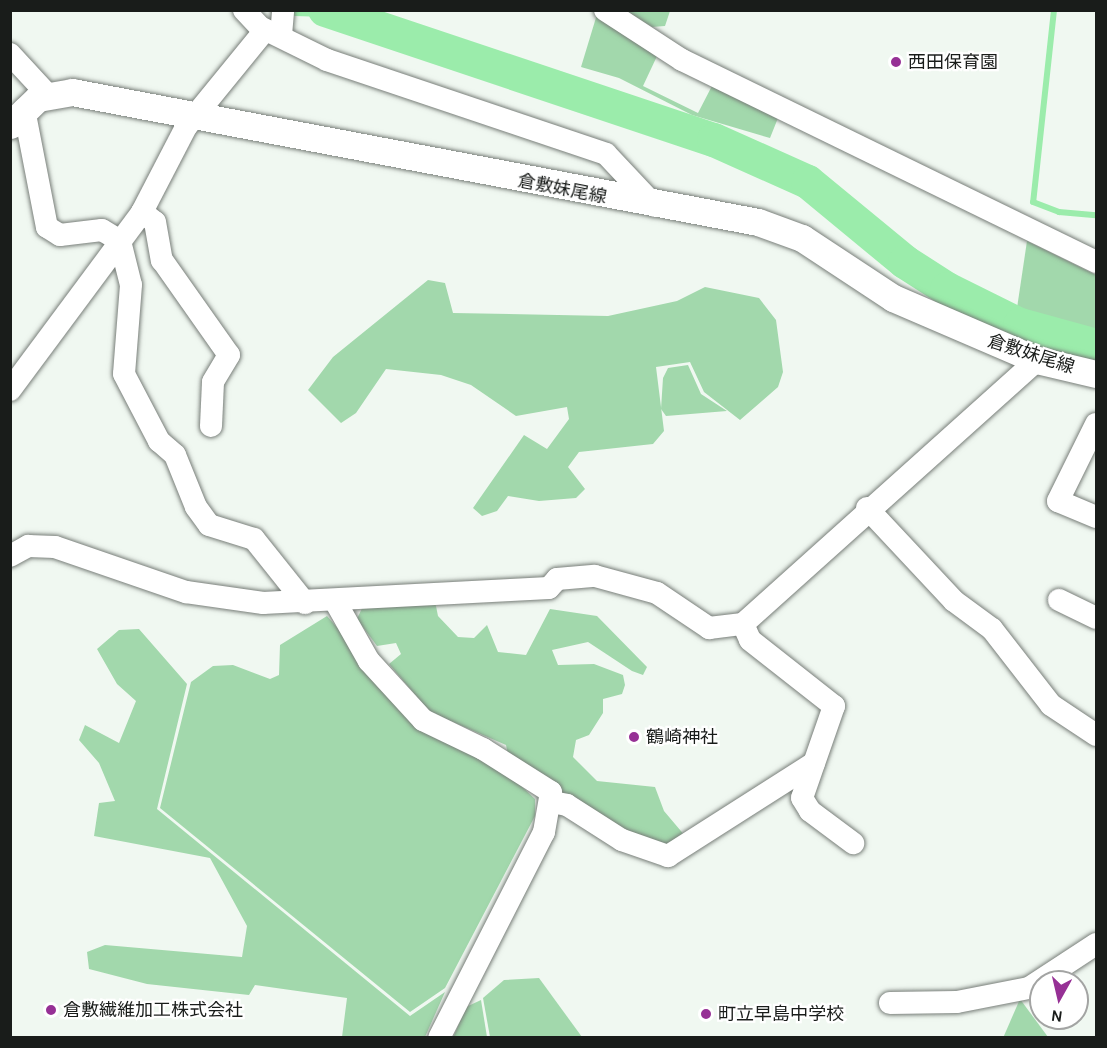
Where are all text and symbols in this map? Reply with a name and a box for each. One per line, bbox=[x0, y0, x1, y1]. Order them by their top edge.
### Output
place label: 西田保育園 bbox=[908, 51, 998, 73]
marker: 西田保育園 bbox=[889, 55, 903, 69]
street label: 倉敷妹尾線 bbox=[516, 170, 608, 208]
street label: 倉敷妹尾線 bbox=[985, 330, 1077, 378]
place label: 鶴崎神社 bbox=[646, 726, 718, 748]
marker: 鶴崎神社 bbox=[627, 730, 641, 744]
north arrow bbox=[1029, 970, 1089, 1030]
place label: 倉敷繊維加工株式会社 bbox=[63, 999, 243, 1021]
marker: 倉敷繊維加工株式会社 bbox=[44, 1003, 58, 1017]
place label: 町立早島中学校 bbox=[718, 1003, 844, 1025]
text: N bbox=[1050, 1006, 1064, 1027]
marker: 町立早島中学校 bbox=[699, 1007, 713, 1021]

